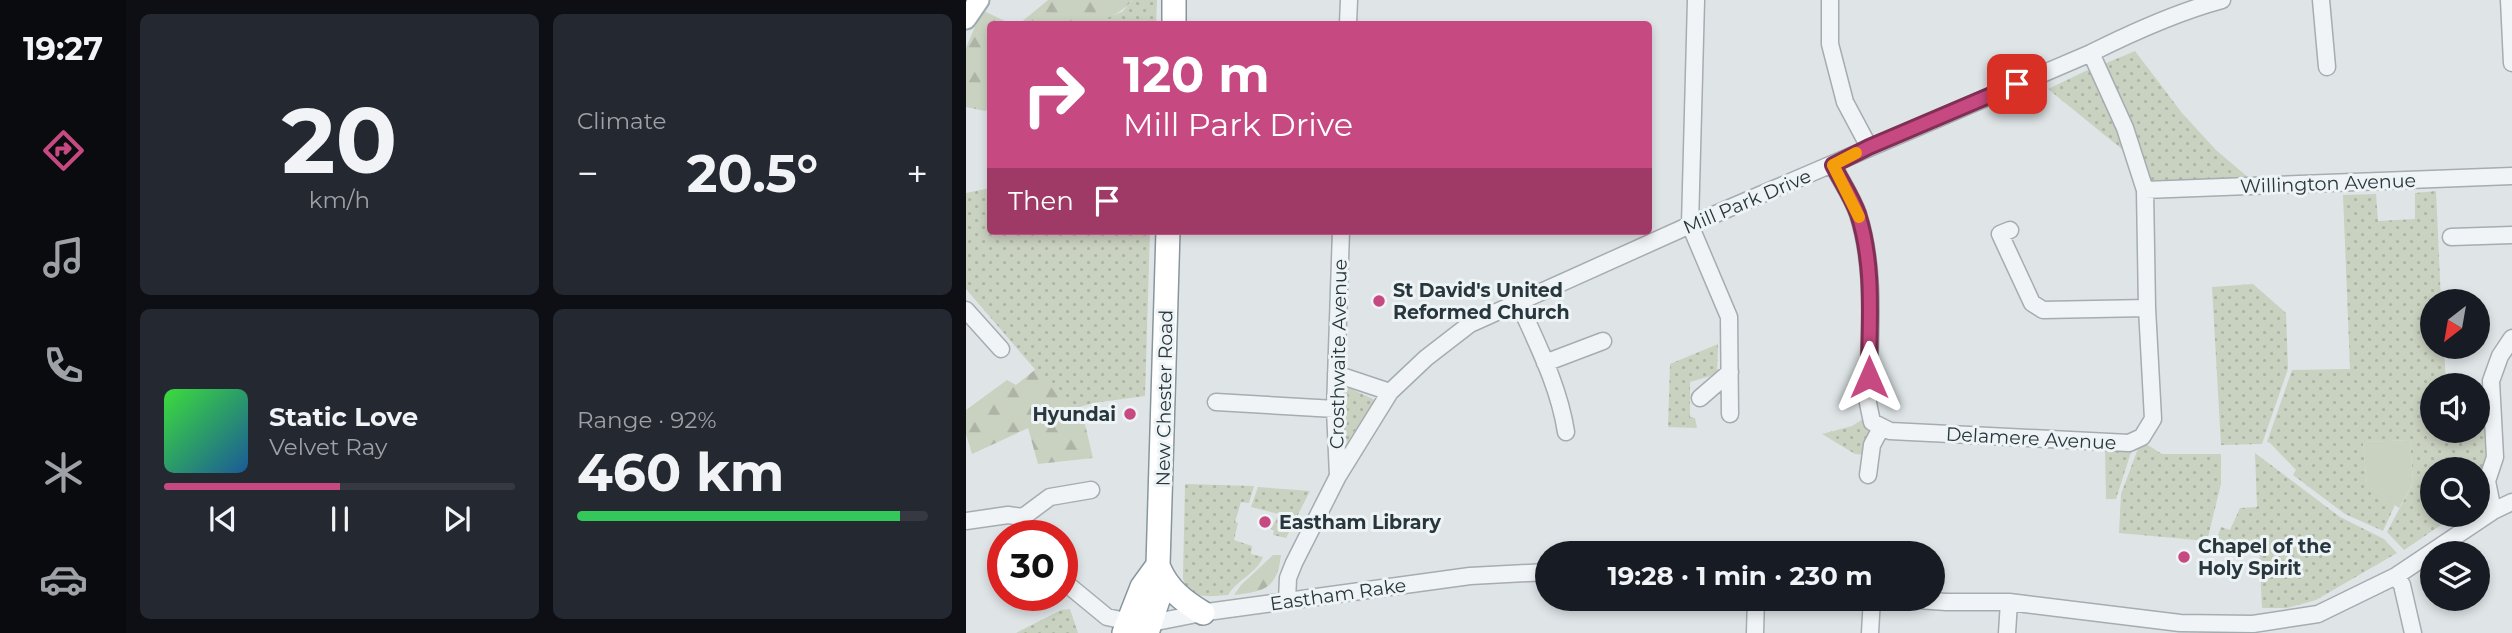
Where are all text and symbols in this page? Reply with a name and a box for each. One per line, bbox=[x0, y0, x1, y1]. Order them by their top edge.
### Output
text: 19:27 bbox=[23, 29, 103, 68]
text: 120 m bbox=[1123, 45, 1270, 104]
icon: right bbox=[1008, 49, 1099, 140]
pin bbox=[1987, 54, 2047, 114]
icon: arrive bbox=[1998, 65, 2036, 103]
text: 20 bbox=[282, 85, 397, 196]
text: Mill Park Drive bbox=[1123, 105, 1353, 144]
text: Climate bbox=[577, 107, 666, 135]
icon: directions bbox=[39, 126, 88, 175]
text: 20.5° bbox=[687, 142, 818, 205]
text: − bbox=[577, 150, 599, 197]
text: + bbox=[906, 150, 928, 197]
street label: Mill Park Drive bbox=[1680, 164, 1815, 239]
street label: Willington Avenue bbox=[2240, 169, 2416, 198]
icon: arrive bbox=[1088, 182, 1126, 220]
text: Then bbox=[1008, 185, 1074, 217]
text: km/h bbox=[309, 186, 370, 214]
icon: music bbox=[39, 233, 88, 282]
street label: Crosthwaite Avenue bbox=[1325, 259, 1352, 449]
place label: St David's United Reformed Church bbox=[1393, 279, 1570, 324]
north arrow bbox=[2420, 289, 2490, 359]
map controls bbox=[2420, 289, 2490, 611]
marker: St David's United Reformed Church bbox=[1371, 293, 1387, 309]
street label: New Chester Road bbox=[1151, 310, 1178, 486]
position arrow bbox=[1832, 340, 1906, 414]
icon: phone bbox=[39, 341, 88, 390]
button: sound bbox=[2420, 373, 2490, 443]
text: Static Love bbox=[269, 401, 418, 433]
place label: Hyundai bbox=[1032, 403, 1116, 426]
text: Range · 92% bbox=[577, 406, 717, 434]
marker: Hyundai bbox=[1122, 406, 1138, 422]
street label: Delamere Avenue bbox=[1945, 423, 2117, 454]
text: Velvet Ray bbox=[269, 433, 387, 461]
text: 460 km bbox=[577, 441, 784, 504]
icon: climate bbox=[39, 448, 88, 497]
button: search bbox=[2420, 457, 2490, 527]
icon: previous bbox=[204, 500, 242, 538]
icon: pause bbox=[321, 500, 359, 538]
icon: next bbox=[438, 500, 476, 538]
place label: Eastham Library bbox=[1279, 511, 1442, 534]
marker: Eastham Library bbox=[1257, 514, 1273, 530]
speed limit sign: 30 bbox=[987, 520, 1078, 611]
place label: Chapel of the Holy Spirit bbox=[2198, 535, 2331, 580]
button: layers bbox=[2420, 541, 2490, 611]
marker: Chapel of the Holy Spirit bbox=[2176, 549, 2192, 565]
icon: car bbox=[39, 555, 88, 604]
text: 19:28 · 1 min · 230 m bbox=[1608, 560, 1872, 592]
street label: Eastham Rake bbox=[1269, 574, 1408, 615]

